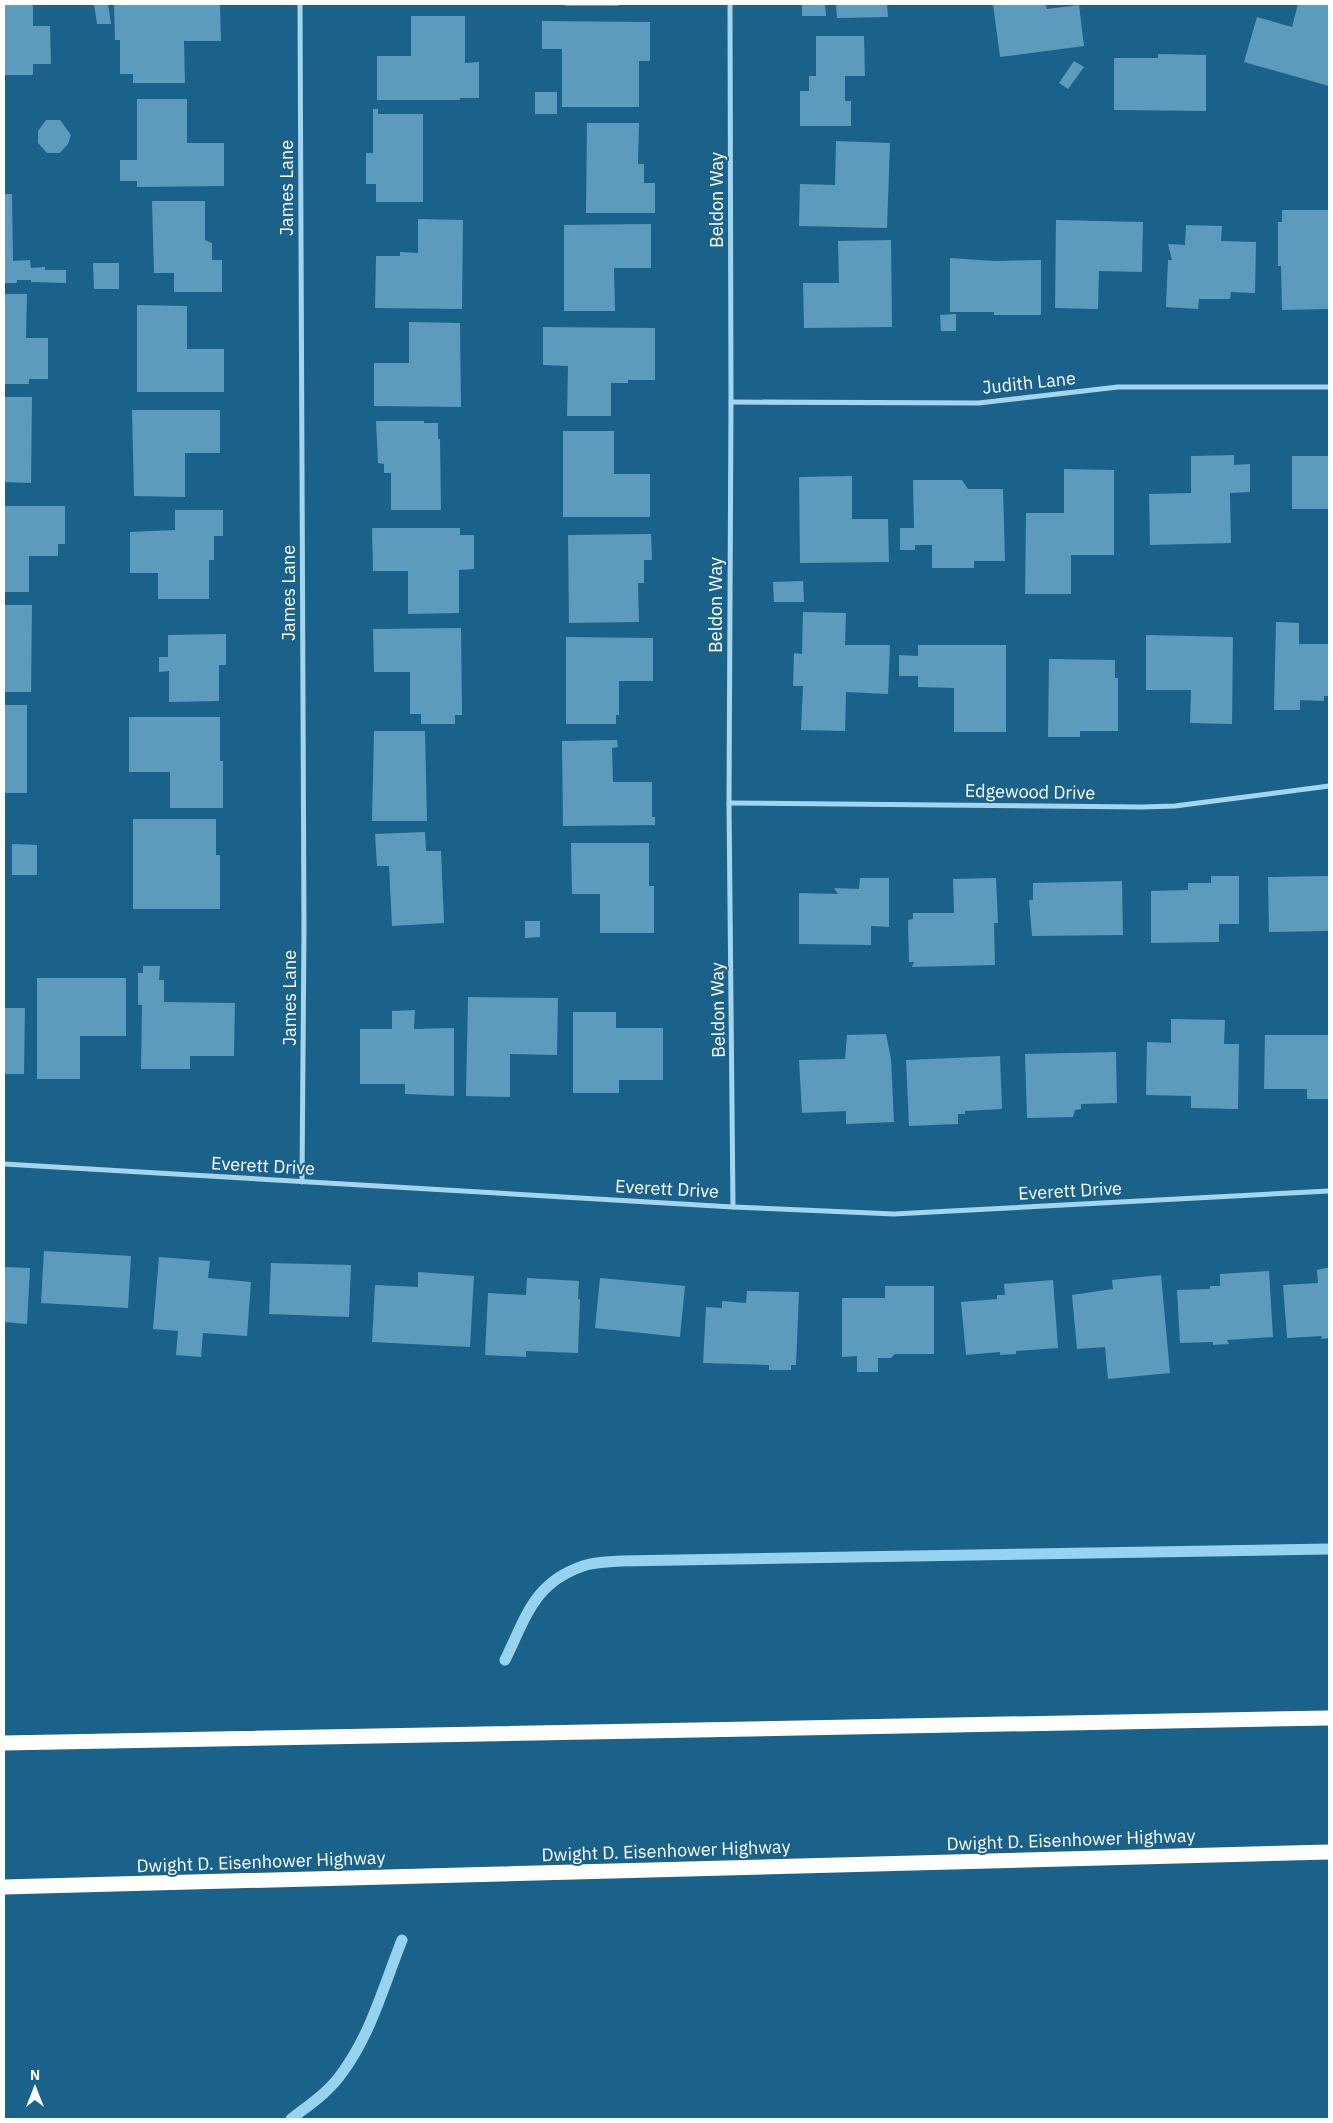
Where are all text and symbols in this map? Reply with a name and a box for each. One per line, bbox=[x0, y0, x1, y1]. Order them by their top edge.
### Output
street label: James Lane bbox=[275, 140, 298, 236]
street label: Beldon Way bbox=[705, 152, 728, 248]
street label: Judith Lane bbox=[981, 366, 1077, 399]
street label: James Lane bbox=[277, 545, 300, 641]
street label: Beldon Way bbox=[704, 557, 727, 653]
street label: Edgewood Drive bbox=[965, 779, 1095, 804]
street label: James Lane bbox=[278, 950, 301, 1046]
street label: Beldon Way bbox=[705, 962, 730, 1058]
street label: Everett Drive bbox=[210, 1151, 316, 1180]
street label: Everett Drive bbox=[614, 1174, 720, 1203]
street label: Everett Drive bbox=[1017, 1176, 1123, 1205]
street label: Dwight D. Eisenhower Highway bbox=[946, 1824, 1196, 1855]
street label: Dwight D. Eisenhower Highway bbox=[541, 1835, 791, 1866]
street label: Dwight D. Eisenhower Highway bbox=[136, 1846, 386, 1877]
north arrow bbox=[10, 2063, 60, 2113]
text: N bbox=[30, 2066, 40, 2084]

